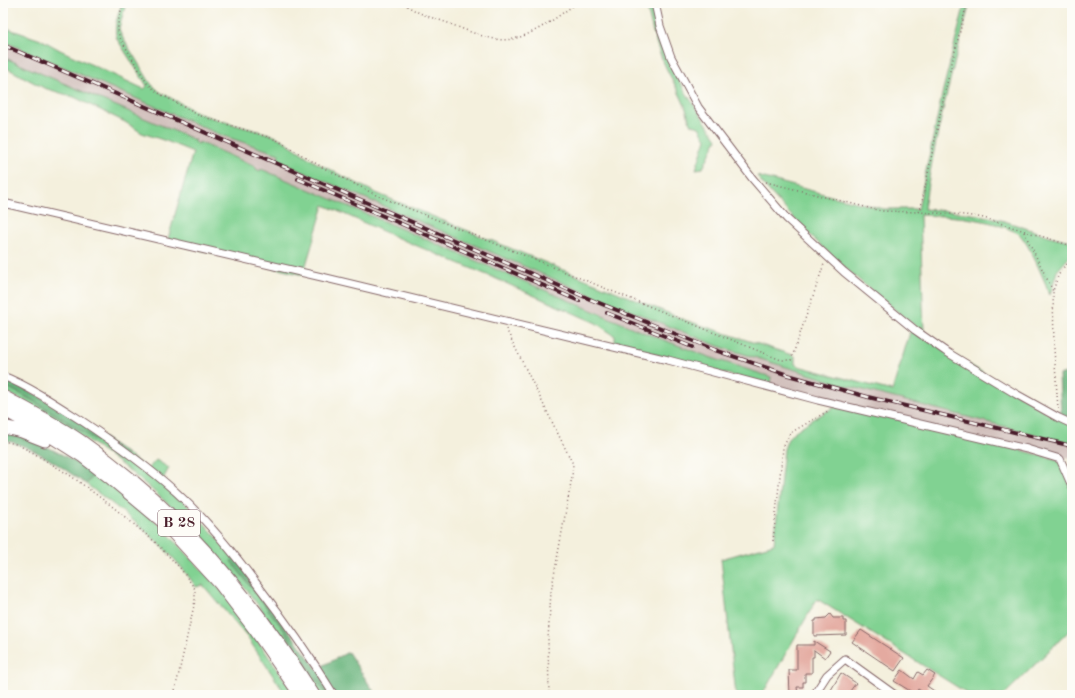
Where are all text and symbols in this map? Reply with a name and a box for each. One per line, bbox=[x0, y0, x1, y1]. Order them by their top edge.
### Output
road number: B 28 bbox=[158, 510, 200, 536]

